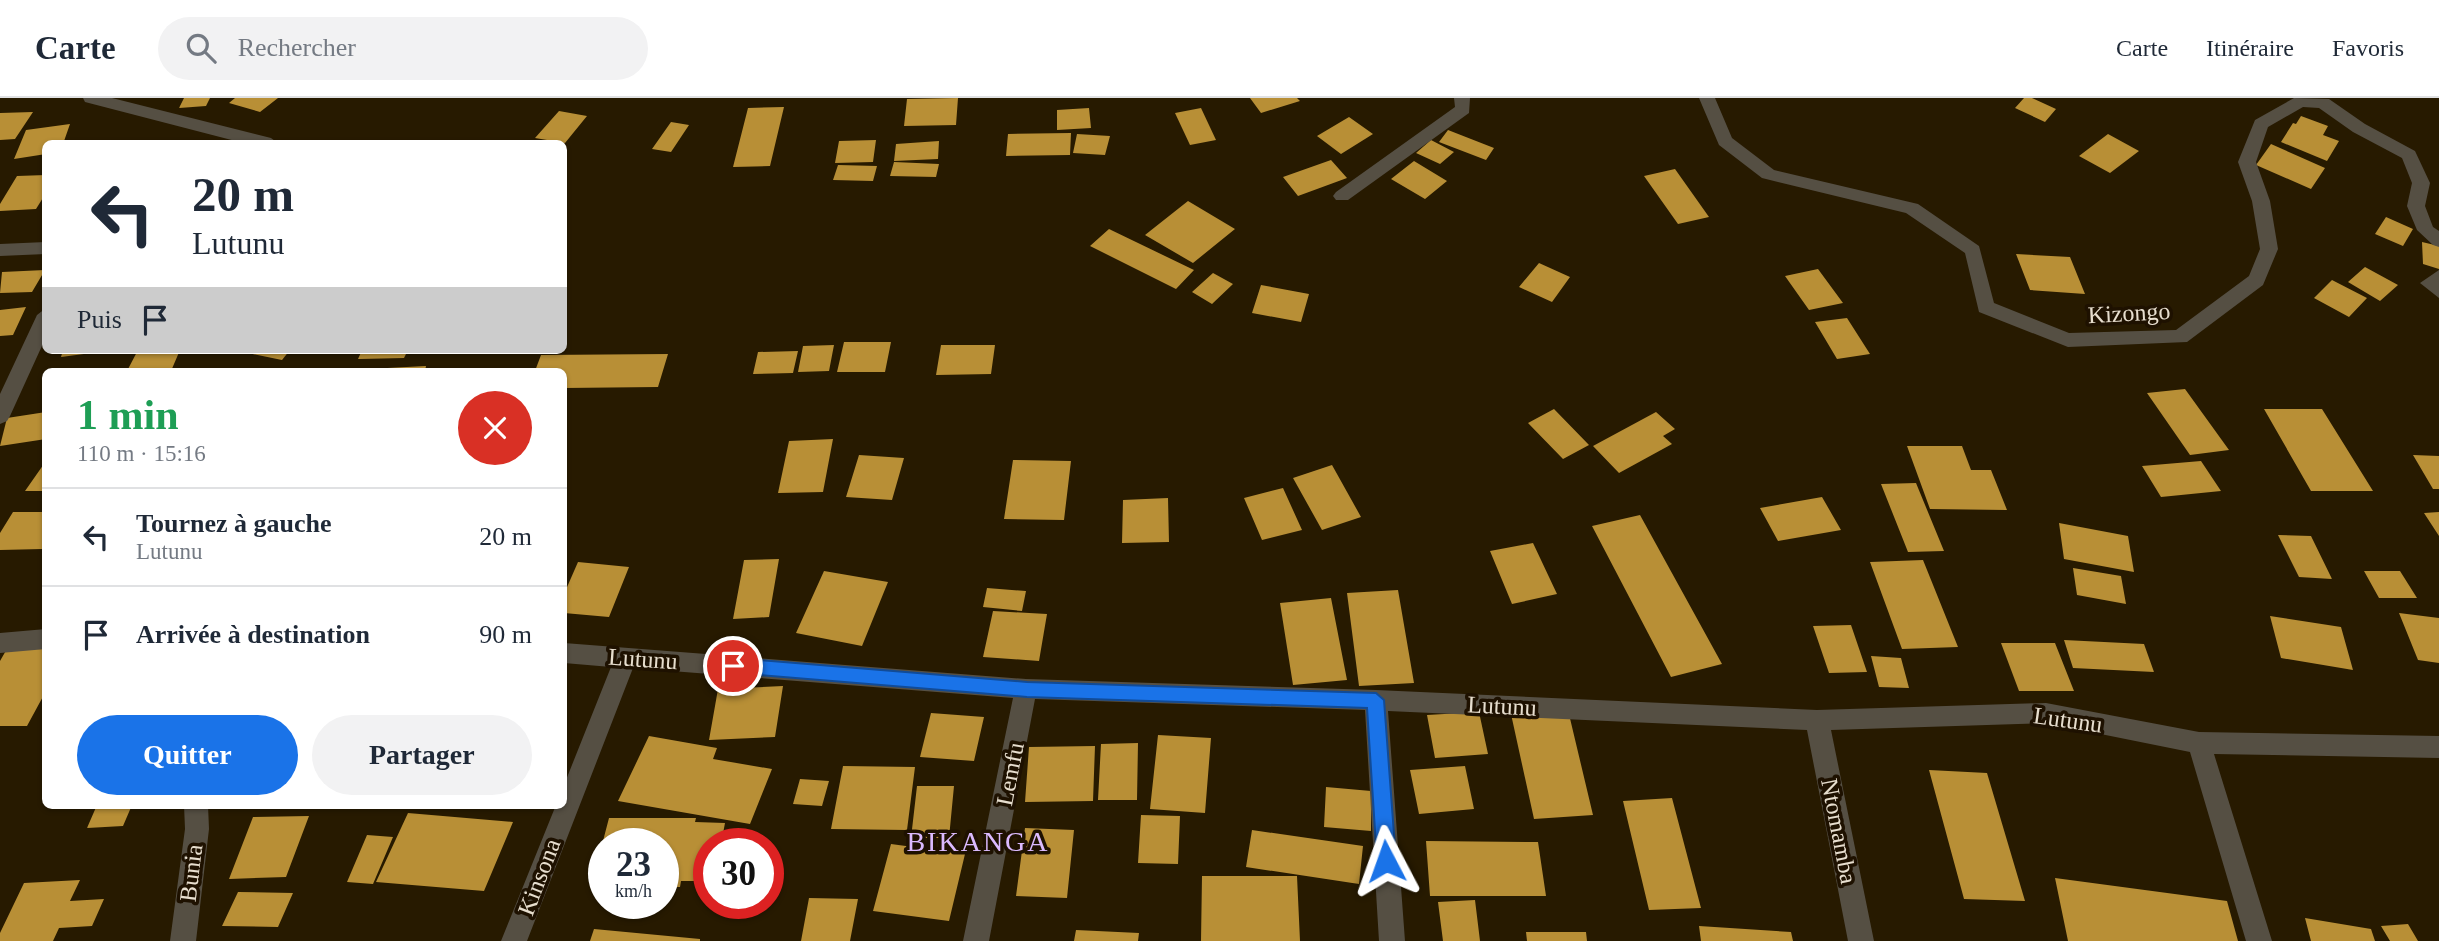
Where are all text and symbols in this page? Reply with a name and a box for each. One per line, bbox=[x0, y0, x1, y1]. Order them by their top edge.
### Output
search box bbox=[158, 17, 648, 80]
icon: search bbox=[182, 29, 220, 67]
text: Carte bbox=[35, 30, 116, 66]
text: Rechercher bbox=[238, 33, 356, 62]
text: Carte bbox=[2116, 35, 2168, 61]
text: Itinéraire bbox=[2206, 35, 2294, 61]
text: Favoris bbox=[2332, 35, 2404, 61]
text: 20 m bbox=[192, 167, 294, 222]
icon: left bbox=[77, 168, 168, 259]
text: Lutunu bbox=[192, 225, 284, 261]
street label: Kizongo bbox=[2087, 298, 2171, 328]
icon: arrive bbox=[136, 301, 174, 339]
text: Puis bbox=[77, 305, 122, 334]
button: close bbox=[458, 391, 532, 465]
text: 1 min bbox=[77, 392, 179, 438]
text: 110 m · 15:16 bbox=[77, 441, 206, 466]
text: Tournez à gauche bbox=[136, 509, 332, 538]
icon: left bbox=[77, 518, 115, 556]
text: 20 m bbox=[479, 522, 532, 551]
text: Lutunu bbox=[136, 539, 202, 564]
icon: arrive bbox=[77, 616, 115, 654]
text: Arrivée à destination bbox=[136, 620, 370, 649]
text: 90 m bbox=[479, 620, 532, 649]
pin bbox=[703, 636, 763, 696]
street label: Lutunu bbox=[608, 644, 678, 674]
icon: arrive bbox=[714, 647, 752, 685]
street label: Lutunu bbox=[1467, 691, 1537, 721]
street label: Lutunu bbox=[2032, 702, 2104, 738]
button: Quitter bbox=[77, 715, 298, 795]
button: Partager bbox=[312, 715, 532, 795]
street label: Lemfu bbox=[991, 740, 1029, 808]
street label: Ntomamba bbox=[1816, 776, 1862, 886]
position arrow bbox=[1349, 824, 1423, 898]
district label: BIKANGA bbox=[906, 826, 1050, 857]
speed limit sign: 30 bbox=[693, 828, 784, 919]
street label: Kinsona bbox=[513, 835, 566, 919]
street label: Bunia bbox=[175, 843, 207, 903]
text: 23 bbox=[616, 845, 651, 884]
text: km/h bbox=[615, 881, 652, 901]

